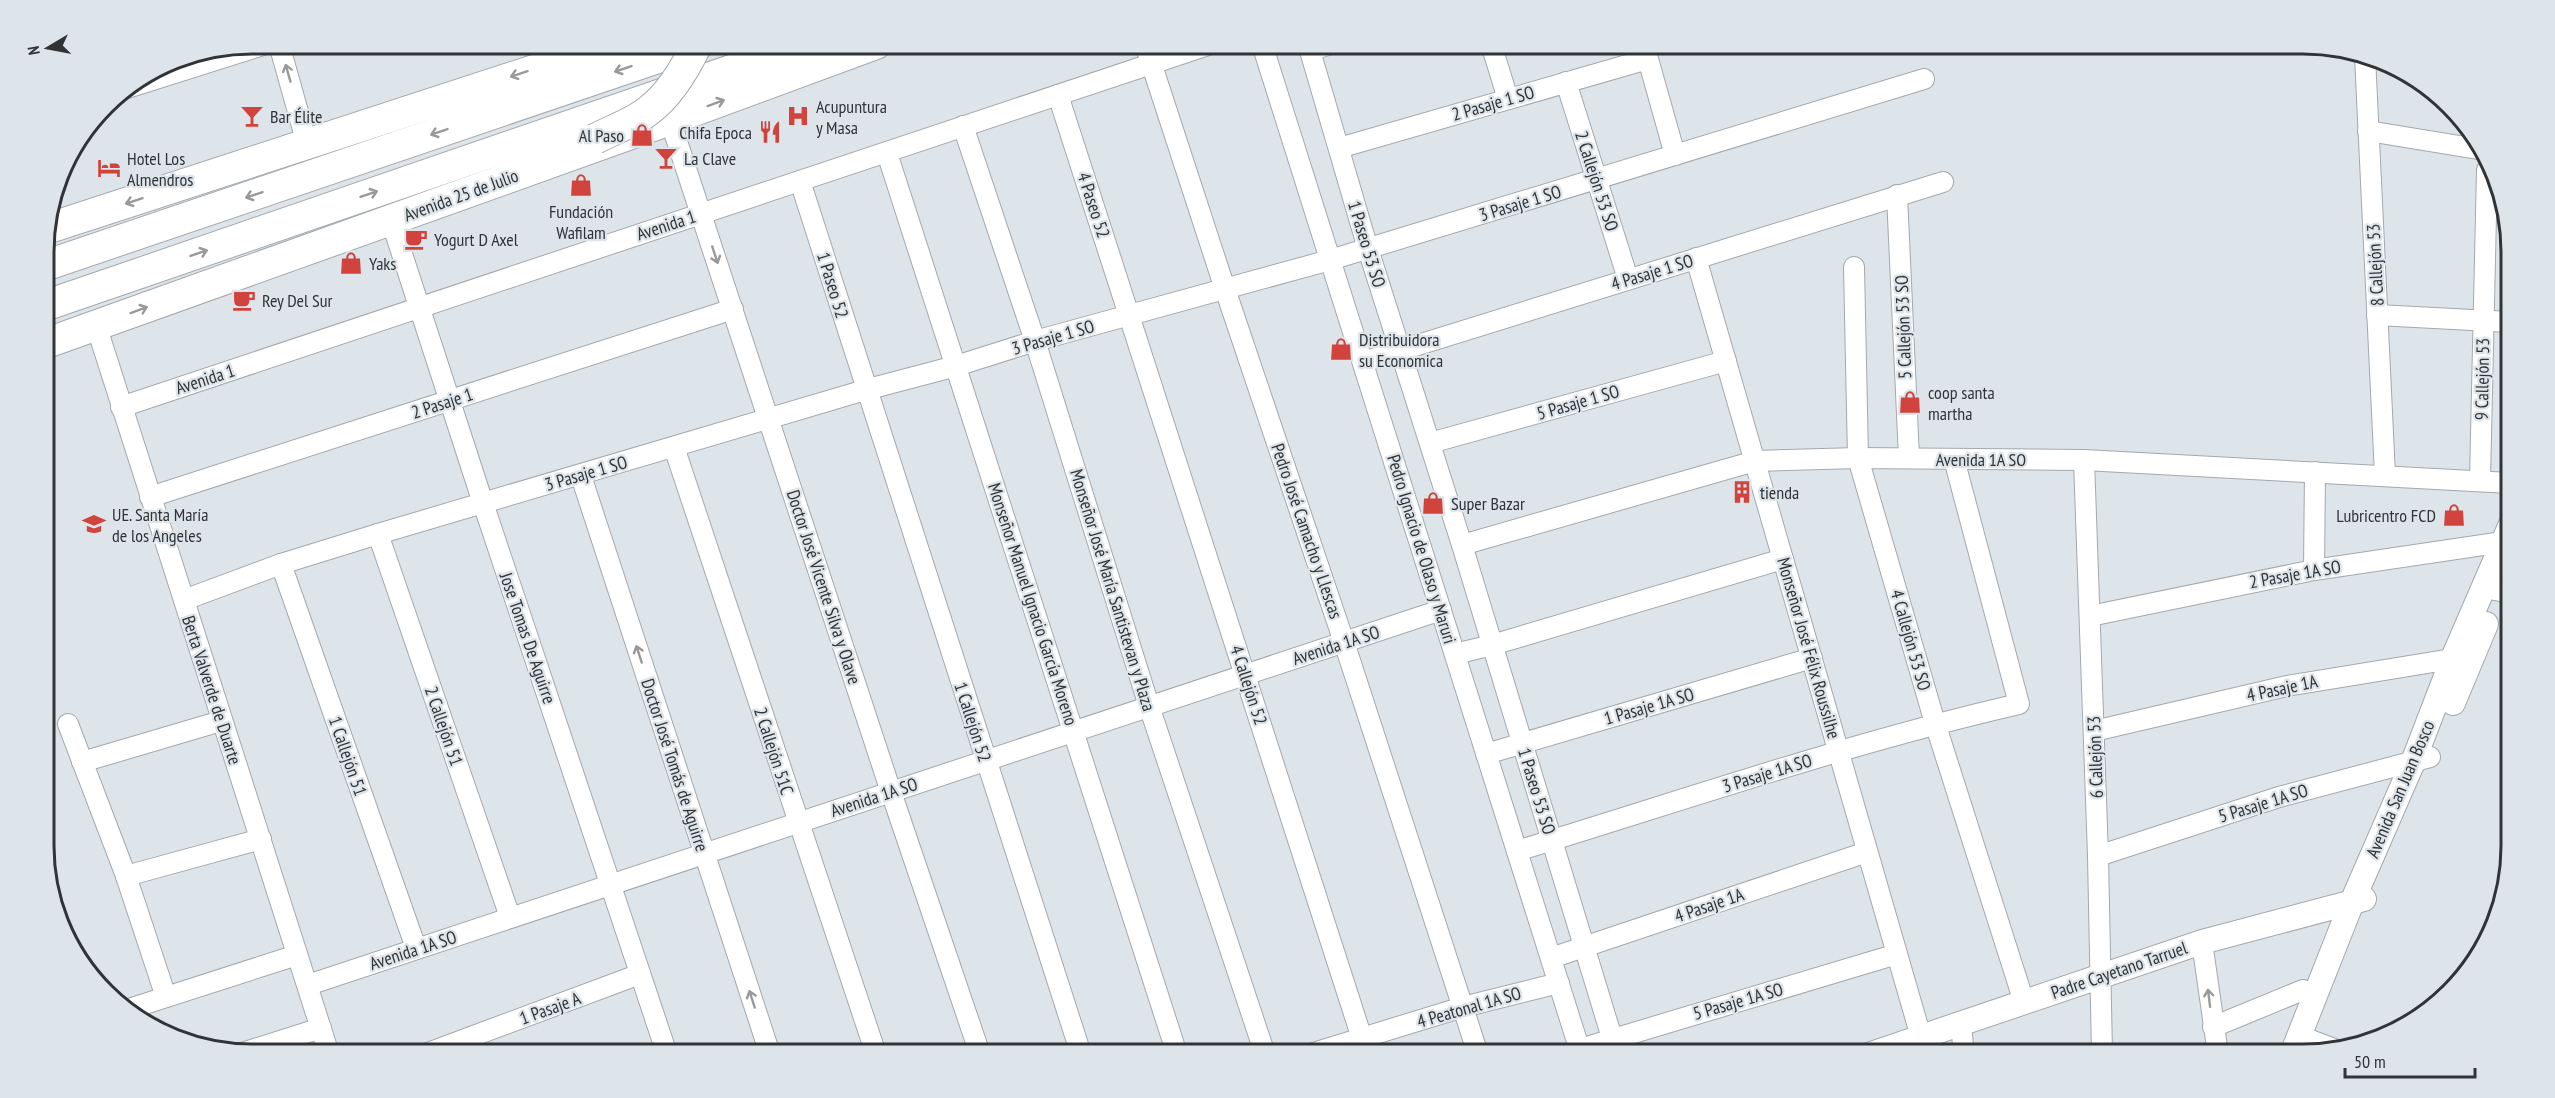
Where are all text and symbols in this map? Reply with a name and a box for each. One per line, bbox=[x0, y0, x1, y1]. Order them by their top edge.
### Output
north arrow bbox=[18, 18, 78, 78]
text: N bbox=[23, 45, 44, 57]
one-way arrow bbox=[281, 64, 293, 83]
one-way arrow bbox=[614, 64, 633, 75]
one-way arrow bbox=[510, 70, 529, 81]
street label: 2 Pasaje 1 SO bbox=[1449, 80, 1537, 126]
place label: Acupuntura y Masa bbox=[816, 95, 887, 139]
one-way arrow bbox=[706, 97, 725, 108]
bar icon: Bar Élite bbox=[239, 103, 265, 129]
hospital icon: Acupuntura y Masa bbox=[785, 103, 811, 129]
place label: Bar Élite bbox=[270, 105, 323, 128]
restaurant icon: Chifa Epoca bbox=[757, 119, 783, 145]
place label: Chifa Epoca bbox=[679, 121, 752, 144]
shop icon: Al Paso bbox=[629, 122, 655, 148]
place label: Al Paso bbox=[579, 124, 624, 147]
one-way arrow bbox=[430, 127, 449, 138]
street label: 2 Callejón 53 SO bbox=[1570, 128, 1624, 234]
bar icon: La Clave bbox=[653, 145, 679, 171]
place label: Hotel Los Almendros bbox=[127, 147, 193, 191]
place label: La Clave bbox=[684, 147, 736, 170]
hotel icon: Hotel Los Almendros bbox=[96, 155, 122, 181]
street label: Avenida 25 de Julio bbox=[401, 164, 522, 226]
street label: 4 Paseo 52 bbox=[1073, 169, 1115, 241]
shop icon: Fundación Wafilam bbox=[568, 172, 594, 198]
street label: 3 Pasaje 1 SO bbox=[1476, 180, 1564, 226]
one-way arrow bbox=[359, 188, 378, 199]
one-way arrow bbox=[245, 190, 264, 201]
one-way arrow bbox=[125, 196, 144, 207]
street label: 1 Paseo 53 SO bbox=[1343, 198, 1391, 290]
place label: Fundación Wafilam bbox=[549, 200, 613, 244]
street label: Avenida 1 bbox=[633, 205, 699, 245]
street label: 8 Callejón 53 bbox=[2361, 223, 2389, 307]
cafe icon: Yogurt D Axel bbox=[403, 226, 429, 252]
place label: Yogurt D Axel bbox=[434, 228, 519, 251]
one-way arrow bbox=[711, 245, 722, 264]
one-way arrow bbox=[189, 246, 208, 257]
street label: 1 Paseo 52 bbox=[812, 249, 854, 321]
street label: 4 Pasaje 1 SO bbox=[1608, 249, 1696, 295]
shop icon: Yaks bbox=[338, 250, 364, 276]
place label: Yaks bbox=[369, 252, 396, 275]
street label: 5 Callejón 53 SO bbox=[1890, 275, 1916, 379]
cafe icon: Rey Del Sur bbox=[231, 287, 257, 313]
place label: Rey Del Sur bbox=[262, 289, 333, 312]
one-way arrow bbox=[129, 304, 148, 315]
street label: 3 Pasaje 1 SO bbox=[1009, 314, 1097, 360]
place label: Distribuidora su Economica bbox=[1359, 328, 1443, 372]
shop icon: Distribuidora su Economica bbox=[1328, 336, 1354, 362]
street label: 9 Callejón 53 bbox=[2470, 338, 2494, 420]
street label: Avenida 1 bbox=[172, 359, 238, 399]
street label: 5 Pasaje 1 SO bbox=[1534, 379, 1622, 425]
place label: coop santa martha bbox=[1928, 381, 1995, 425]
street label: 2 Pasaje 1 bbox=[408, 382, 476, 424]
shop icon: coop santa martha bbox=[1897, 389, 1923, 415]
street label: Pedro José Camacho y Llescas bbox=[1266, 440, 1348, 622]
street label: Avenida 1A SO bbox=[1936, 448, 2026, 471]
street label: 3 Pasaje 1 SO bbox=[542, 450, 630, 496]
street label: Pedro Ignacio de Olaso y Maruri bbox=[1382, 452, 1462, 646]
street label: Monseñor José María Santistevan y Plaza bbox=[1065, 466, 1161, 714]
building icon: tienda bbox=[1729, 479, 1755, 505]
street label: Monseñor Manuel Ignacio García Moreno bbox=[983, 480, 1083, 728]
place label: tienda bbox=[1760, 481, 1799, 504]
street label: Doctor José Vicente Silva y Olave bbox=[782, 487, 866, 687]
shop icon: Super Bazar bbox=[1420, 490, 1446, 516]
place label: Super Bazar bbox=[1451, 492, 1525, 515]
shop icon: Lubricentro FCD bbox=[2441, 502, 2467, 528]
place label: UE. Santa María de los Angeles bbox=[112, 503, 208, 547]
place label: Lubricentro FCD bbox=[2336, 504, 2436, 527]
school or university icon: UE. Santa María de los Angeles bbox=[81, 511, 107, 537]
street label: Monseñor José Félix Roussilhe bbox=[1772, 555, 1846, 741]
street label: 2 Pasaje 1A SO bbox=[2247, 555, 2343, 593]
street label: Jose Tomas De Aguirre bbox=[494, 568, 561, 707]
street label: 4 Callejón 53 SO bbox=[1886, 587, 1936, 693]
street label: Berta Valverde de Duarte bbox=[177, 613, 247, 767]
street label: Avenida 1A SO bbox=[1289, 620, 1383, 670]
street label: 4 Callejón 52 bbox=[1225, 642, 1273, 728]
one-way arrow bbox=[633, 645, 644, 664]
street label: 4 Pasaje 1A bbox=[2245, 669, 2320, 707]
street label: Doctor José Tomás de Aguirre bbox=[636, 676, 714, 854]
street label: 1 Callejón 52 bbox=[949, 679, 997, 765]
street label: 1 Pasaje 1A SO bbox=[1601, 682, 1697, 730]
street label: 2 Callejón 51 bbox=[420, 683, 468, 769]
street label: 2 Callejón 51C bbox=[749, 704, 799, 798]
street label: 1 Callejón 51 bbox=[324, 713, 372, 799]
street label: 6 Callejón 53 bbox=[2082, 715, 2108, 799]
street label: Avenida San Juan Bosco bbox=[2361, 717, 2439, 861]
street label: 1 Paseo 53 SO bbox=[1513, 745, 1561, 837]
street label: 3 Pasaje 1A SO bbox=[1719, 748, 1815, 798]
street label: Avenida 1A SO bbox=[827, 772, 921, 822]
street label: 5 Pasaje 1A SO bbox=[2215, 778, 2311, 828]
street label: 4 Pasaje 1A bbox=[1671, 882, 1747, 928]
street label: Avenida 1A SO bbox=[366, 925, 460, 975]
street label: Padre Cayetano Tarruel bbox=[2048, 936, 2191, 1004]
street label: 5 Pasaje 1A SO bbox=[1690, 977, 1786, 1025]
street label: 4 Peatonal 1A SO bbox=[1414, 981, 1524, 1033]
street label: 1 Pasaje A bbox=[516, 986, 584, 1030]
one-way arrow bbox=[2204, 989, 2215, 1008]
one-way arrow bbox=[745, 990, 756, 1009]
scale bar bbox=[2345, 1041, 2476, 1079]
text: 50 m bbox=[2354, 1050, 2386, 1073]

